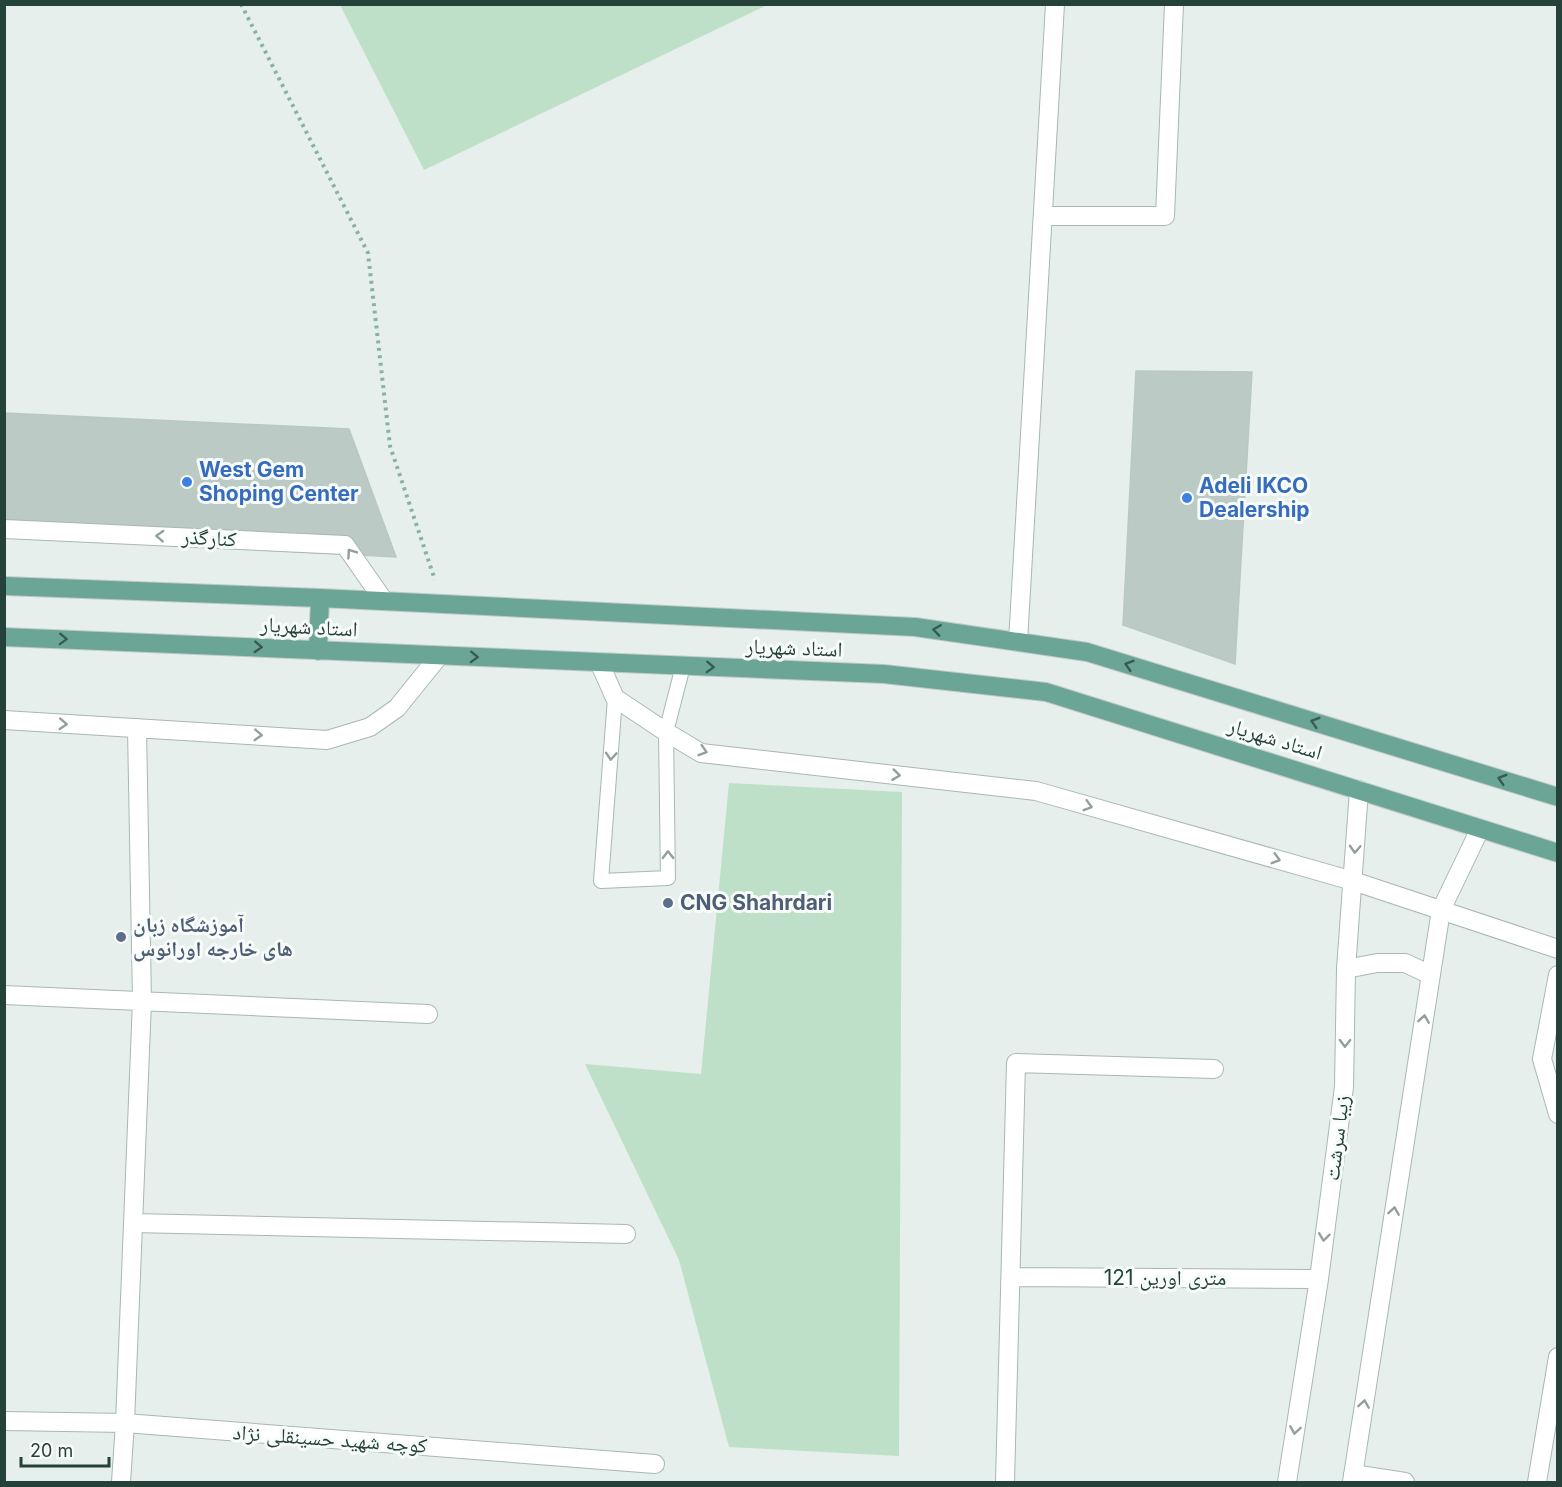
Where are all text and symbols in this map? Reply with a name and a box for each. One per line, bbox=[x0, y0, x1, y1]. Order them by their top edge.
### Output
place label: West Gem Shoping Center bbox=[199, 457, 359, 506]
place label: Adeli IKCO Dealership bbox=[1199, 473, 1310, 522]
marker: West Gem Shoping Center bbox=[180, 475, 194, 489]
marker: Adeli IKCO Dealership bbox=[1180, 491, 1194, 505]
street label: کنارگذر bbox=[180, 524, 237, 551]
one-way arrow bbox=[156, 529, 165, 542]
one-way arrow bbox=[347, 549, 358, 560]
street label: استاد شهریار bbox=[259, 611, 358, 642]
one-way arrow bbox=[933, 624, 942, 636]
one-way arrow bbox=[58, 633, 67, 645]
street label: استاد شهریار bbox=[744, 633, 843, 662]
one-way arrow bbox=[253, 641, 262, 654]
one-way arrow bbox=[469, 651, 478, 664]
one-way arrow bbox=[1124, 659, 1135, 672]
one-way arrow bbox=[706, 660, 715, 673]
street label: استاد شهریار bbox=[1224, 712, 1325, 765]
one-way arrow bbox=[58, 717, 67, 730]
one-way arrow bbox=[1310, 717, 1321, 729]
one-way arrow bbox=[253, 729, 262, 742]
one-way arrow bbox=[697, 744, 708, 756]
one-way arrow bbox=[604, 752, 617, 761]
one-way arrow bbox=[892, 768, 901, 781]
one-way arrow bbox=[1497, 774, 1508, 786]
one-way arrow bbox=[1082, 799, 1093, 811]
one-way arrow bbox=[1349, 844, 1362, 853]
one-way arrow bbox=[662, 851, 674, 860]
one-way arrow bbox=[1270, 852, 1281, 864]
place label: CNG Shahrdari bbox=[680, 890, 832, 915]
marker: CNG Shahrdari bbox=[661, 896, 675, 910]
place label: آموزشگاه زبان های خارجه اورانوس bbox=[133, 912, 293, 962]
marker: آموزشگاه زبان های خارجه اورانوس bbox=[114, 930, 128, 944]
one-way arrow bbox=[1417, 1014, 1430, 1024]
one-way arrow bbox=[1338, 1039, 1351, 1048]
street label: زیبا سرشت bbox=[1319, 1094, 1354, 1182]
one-way arrow bbox=[1388, 1207, 1400, 1216]
one-way arrow bbox=[1319, 1232, 1331, 1242]
street label: 12متری اورین 1 bbox=[1104, 1265, 1226, 1291]
one-way arrow bbox=[1358, 1399, 1370, 1409]
street label: کوچه شهید حسینقلی نژاد bbox=[232, 1419, 428, 1459]
one-way arrow bbox=[1289, 1424, 1302, 1434]
scale bar bbox=[21, 1430, 110, 1468]
text: 20 m bbox=[30, 1440, 73, 1461]

